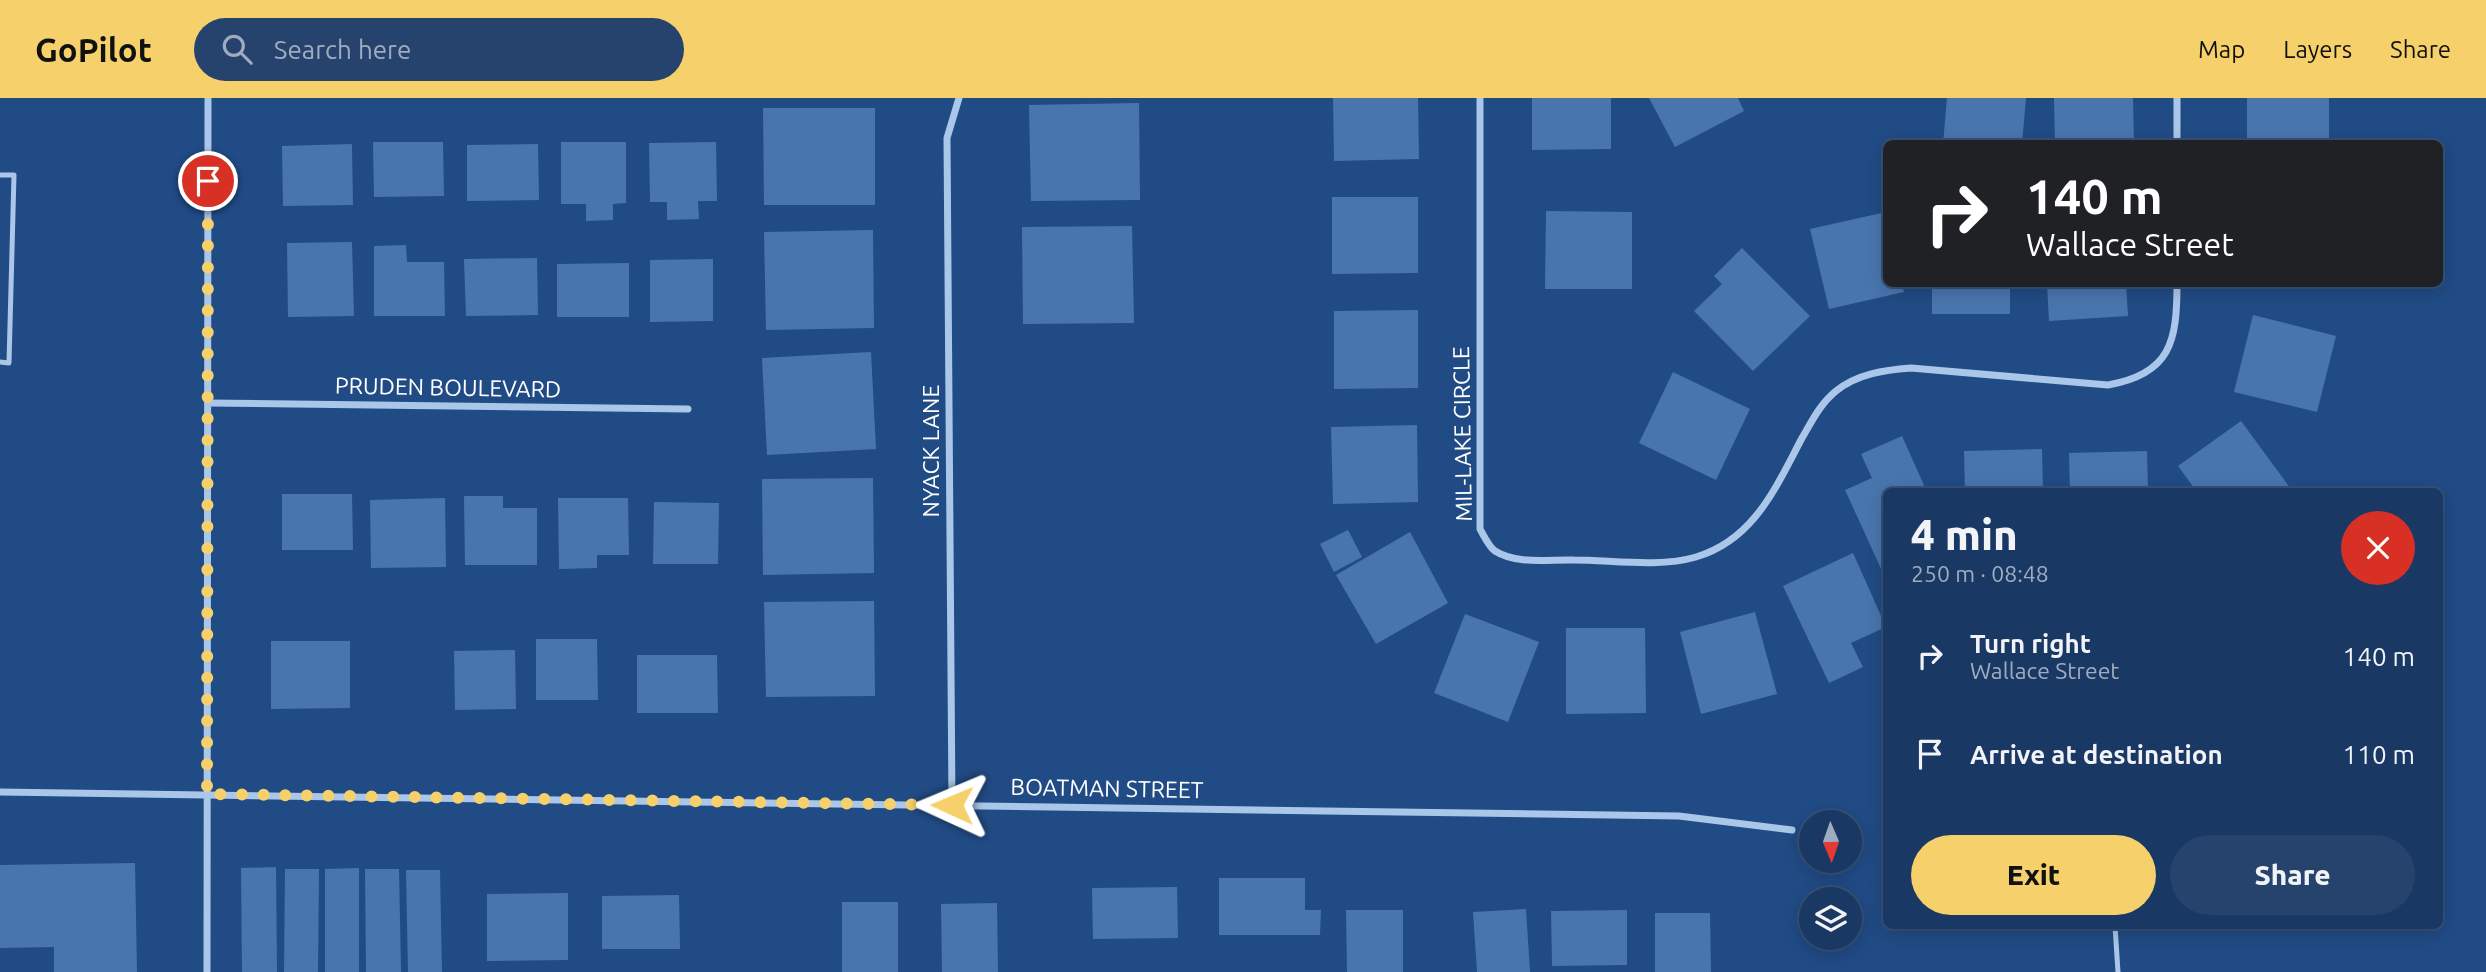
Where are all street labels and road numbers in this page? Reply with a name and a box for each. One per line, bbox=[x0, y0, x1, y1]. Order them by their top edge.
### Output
street label: MIL-LAKE CIRCLE bbox=[1448, 346, 1476, 522]
street label: PRUDEN BOULEVARD bbox=[335, 373, 561, 401]
street label: NYACK LANE bbox=[918, 385, 943, 517]
street label: BOATMAN STREET bbox=[1010, 774, 1204, 802]

